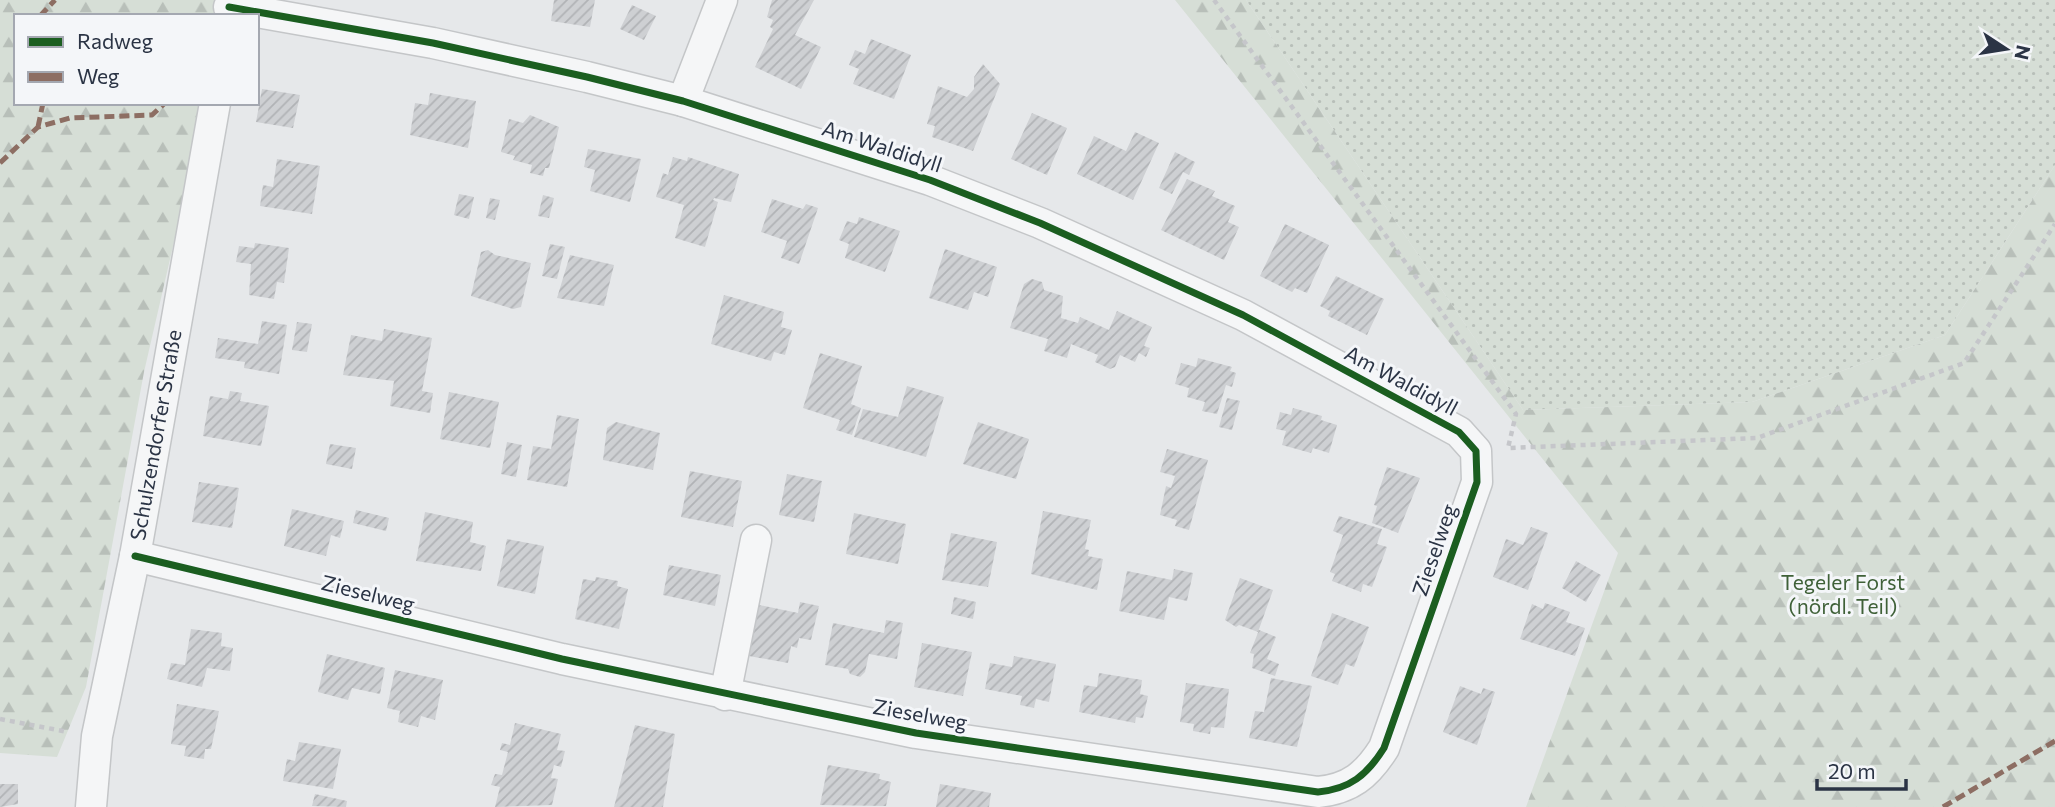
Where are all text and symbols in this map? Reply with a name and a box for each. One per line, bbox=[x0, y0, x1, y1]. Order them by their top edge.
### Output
legend bbox=[14, 14, 259, 105]
north arrow bbox=[1971, 14, 2041, 84]
text: Radweg bbox=[77, 28, 153, 53]
text: N bbox=[2010, 43, 2036, 62]
text: Weg bbox=[77, 63, 119, 88]
street label: Am Waldidyll bbox=[819, 114, 946, 177]
street label: Schulzendorfer Straße bbox=[124, 328, 186, 542]
street label: Am Waldidyll bbox=[1341, 339, 1463, 420]
street label: Zieselweg bbox=[1406, 500, 1461, 599]
street label: Zieselweg bbox=[319, 569, 418, 616]
park label: Tegeler Forst (nördl. Teil) bbox=[1781, 569, 1905, 618]
street label: Zieselweg bbox=[871, 693, 969, 734]
scale bar bbox=[1817, 748, 1906, 792]
text: 20 m bbox=[1828, 758, 1876, 783]

